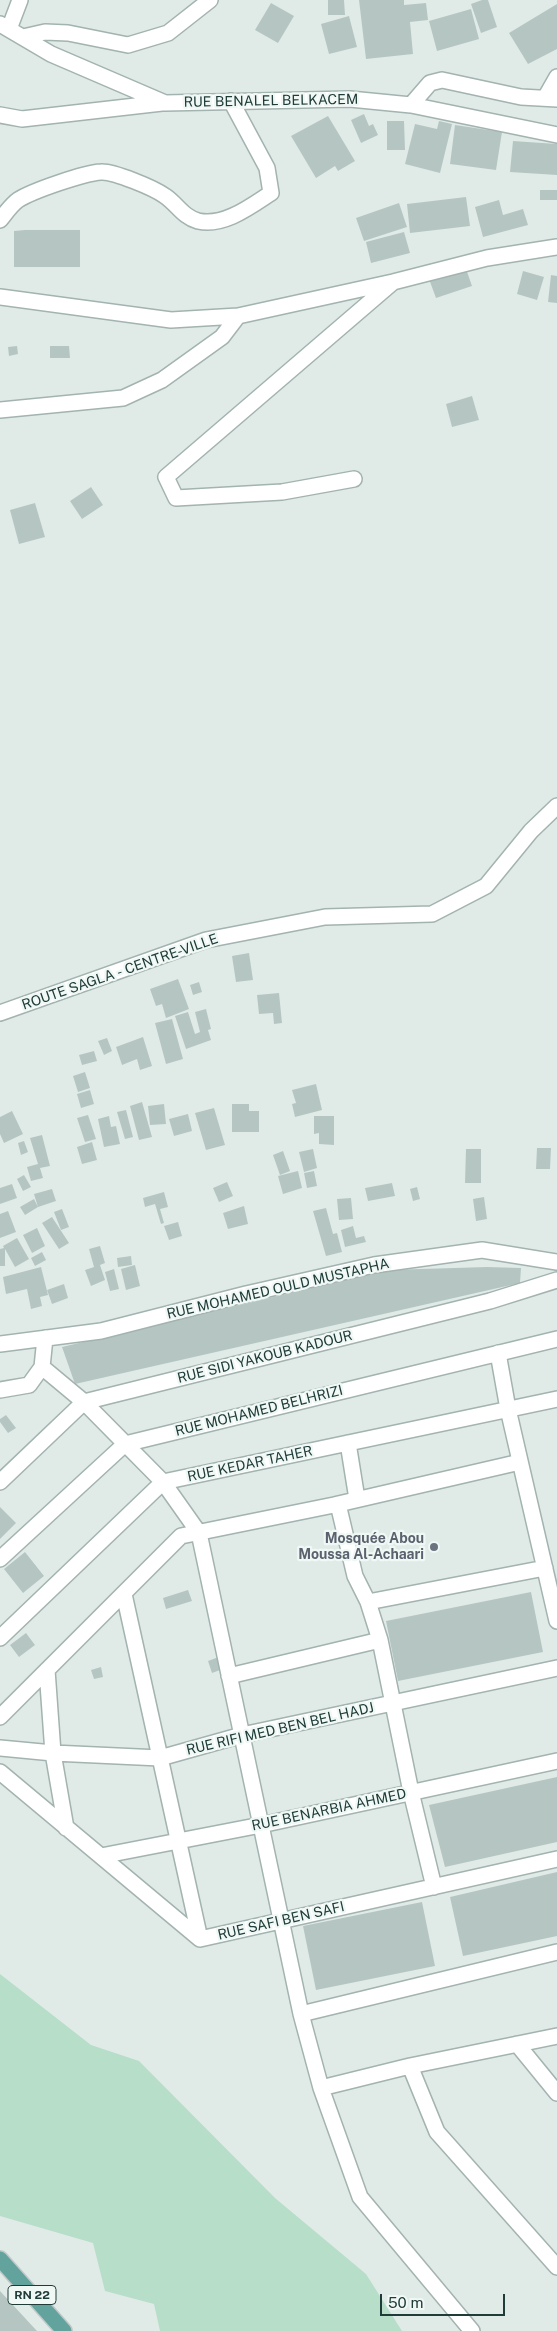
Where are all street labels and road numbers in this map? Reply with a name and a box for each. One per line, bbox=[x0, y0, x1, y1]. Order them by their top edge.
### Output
street label: RUE BENALEL BELKACEM bbox=[184, 91, 358, 111]
street label: ROUTE SAGLA - CENTRE-VILLE bbox=[20, 930, 220, 1014]
street label: RUE MOHAMED OULD MUSTAPHA bbox=[165, 1255, 391, 1323]
street label: RUE SIDI YAKOUB KADOUR bbox=[176, 1327, 354, 1387]
street label: RUE MOHAMED BELHRIZI bbox=[173, 1382, 345, 1440]
street label: RUE KEDAR TAHER bbox=[186, 1443, 314, 1485]
street label: RUE RIFI MED BEN BEL HADJ bbox=[185, 1699, 375, 1759]
street label: RUE BENARBIA AHMED bbox=[250, 1785, 408, 1835]
street label: RUE SAFI BEN SAFI bbox=[216, 1898, 346, 1944]
road number: RN 22 bbox=[8, 2286, 56, 2304]

